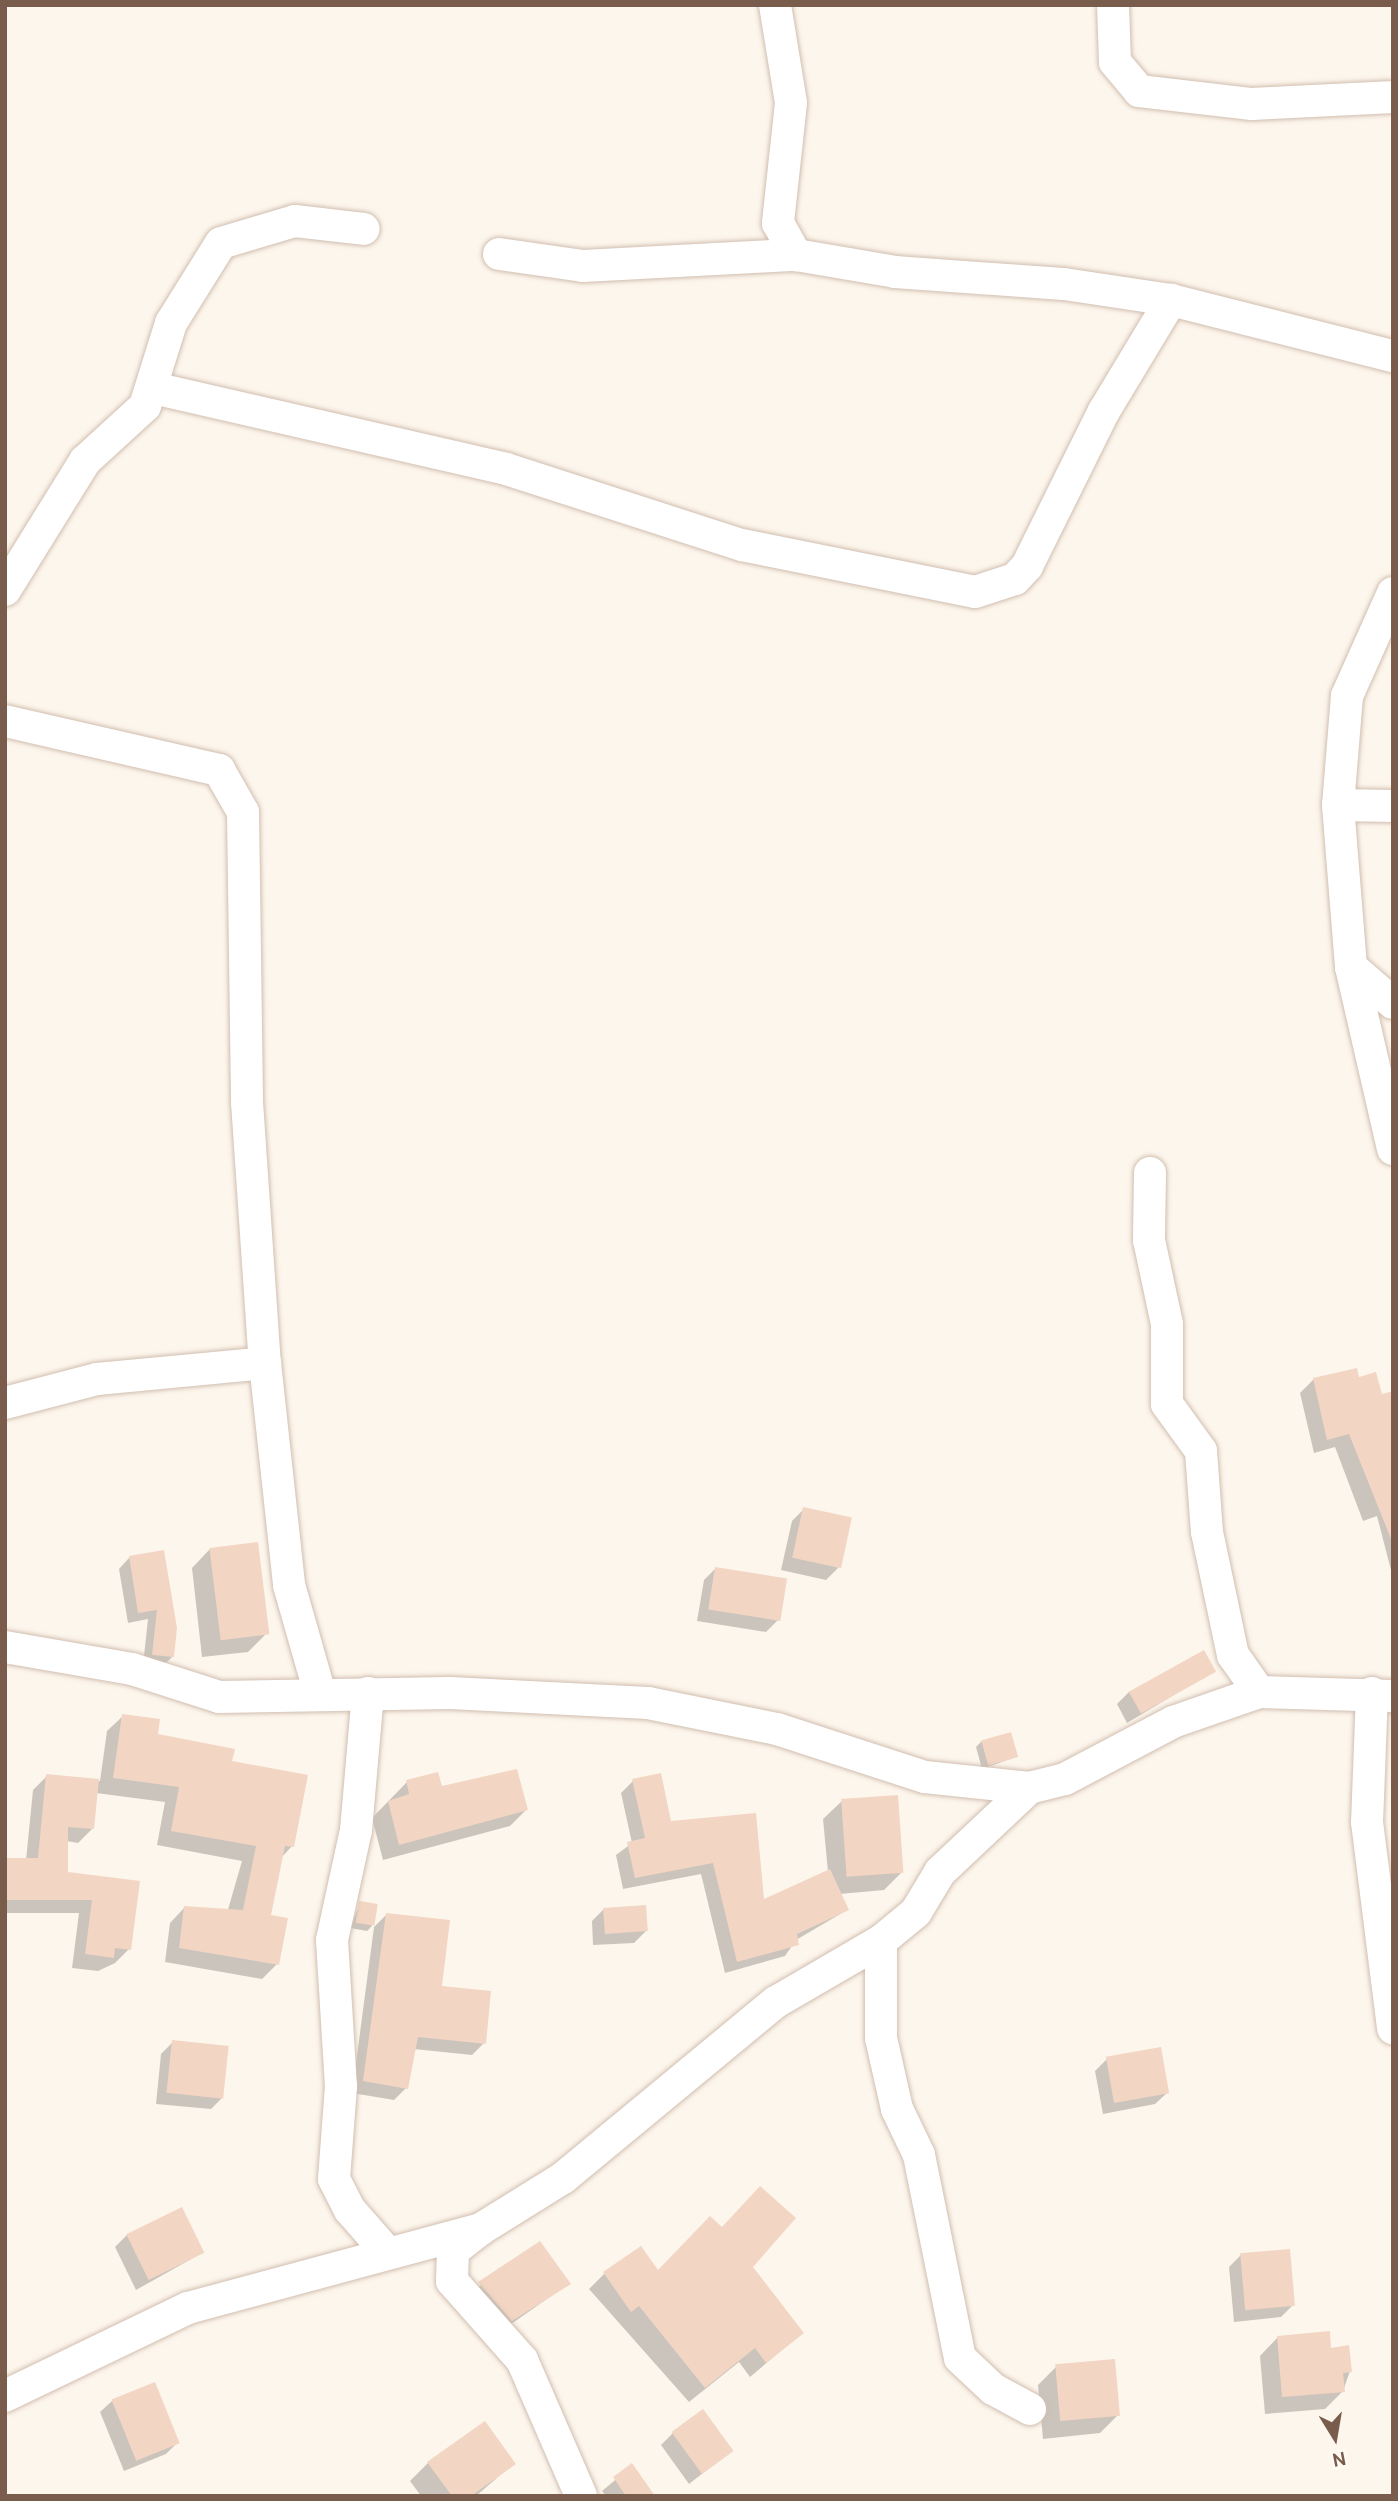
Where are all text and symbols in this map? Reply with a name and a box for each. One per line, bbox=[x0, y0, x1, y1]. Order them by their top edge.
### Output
north arrow bbox=[1300, 2403, 1370, 2473]
text: N bbox=[1330, 2447, 1348, 2472]

